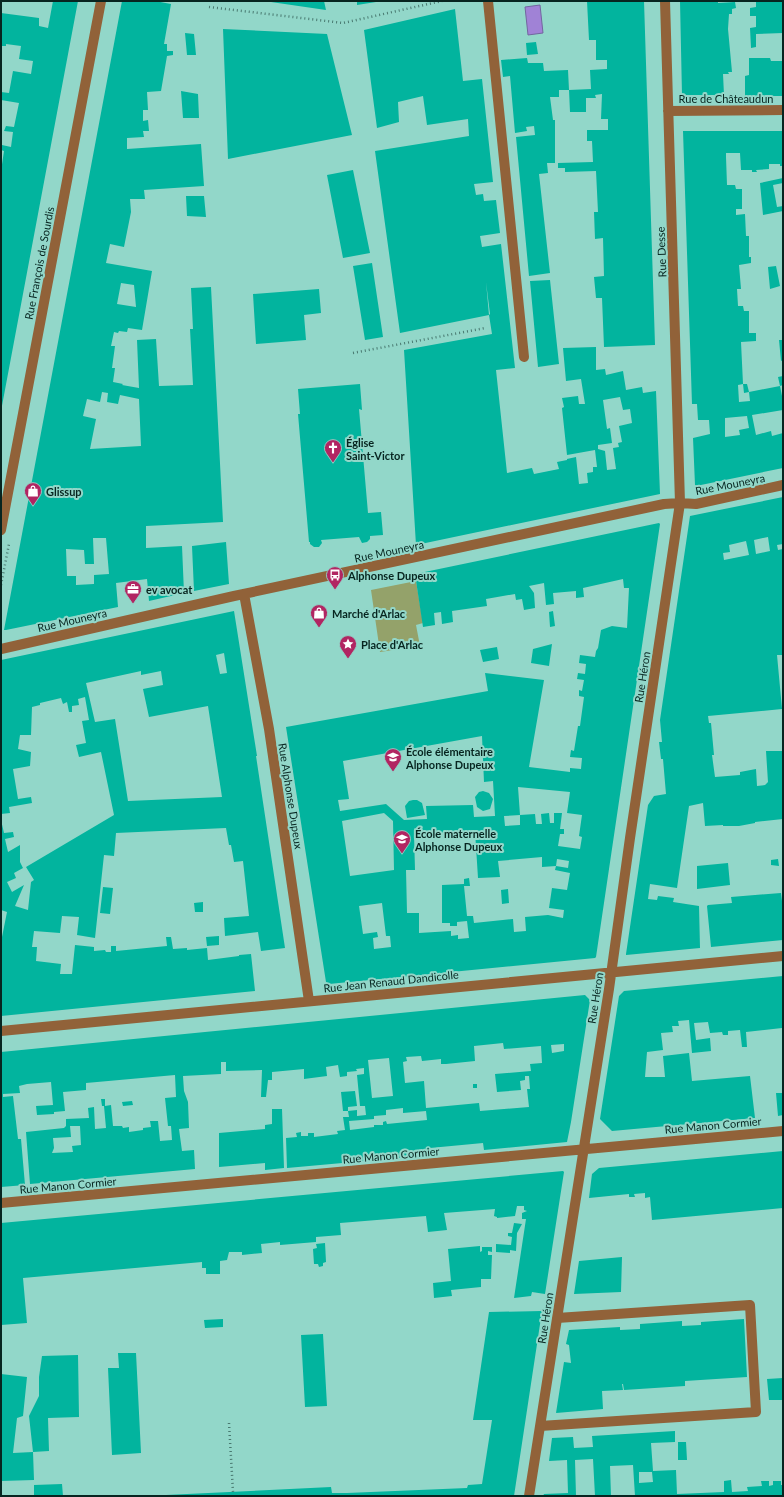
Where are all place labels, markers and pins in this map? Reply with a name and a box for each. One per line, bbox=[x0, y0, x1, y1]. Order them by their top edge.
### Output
place label: Église Saint-Victor bbox=[346, 436, 405, 462]
church icon: Église Saint-Victor bbox=[323, 438, 343, 463]
shop icon: Glissup bbox=[23, 481, 43, 506]
place label: Glissup bbox=[46, 485, 82, 498]
bus stop icon: Alphonse Dupeux bbox=[325, 565, 345, 590]
place label: Alphonse Dupeux bbox=[347, 569, 436, 582]
office icon: ev avocat bbox=[123, 579, 143, 604]
place label: ev avocat bbox=[146, 583, 193, 596]
shop icon: Marché d'Arlac bbox=[309, 603, 329, 628]
place label: Marché d'Arlac bbox=[332, 607, 406, 620]
place icon: Place d'Arlac bbox=[338, 634, 358, 659]
place label: Place d'Arlac bbox=[361, 638, 424, 651]
place label: École élémentaire Alphonse Dupeux bbox=[405, 745, 494, 771]
school or university icon: École élémentaire Alphonse Dupeux bbox=[383, 747, 403, 772]
place label: École maternelle Alphonse Dupeux bbox=[414, 827, 503, 853]
school or university icon: École maternelle Alphonse Dupeux bbox=[392, 829, 412, 854]

